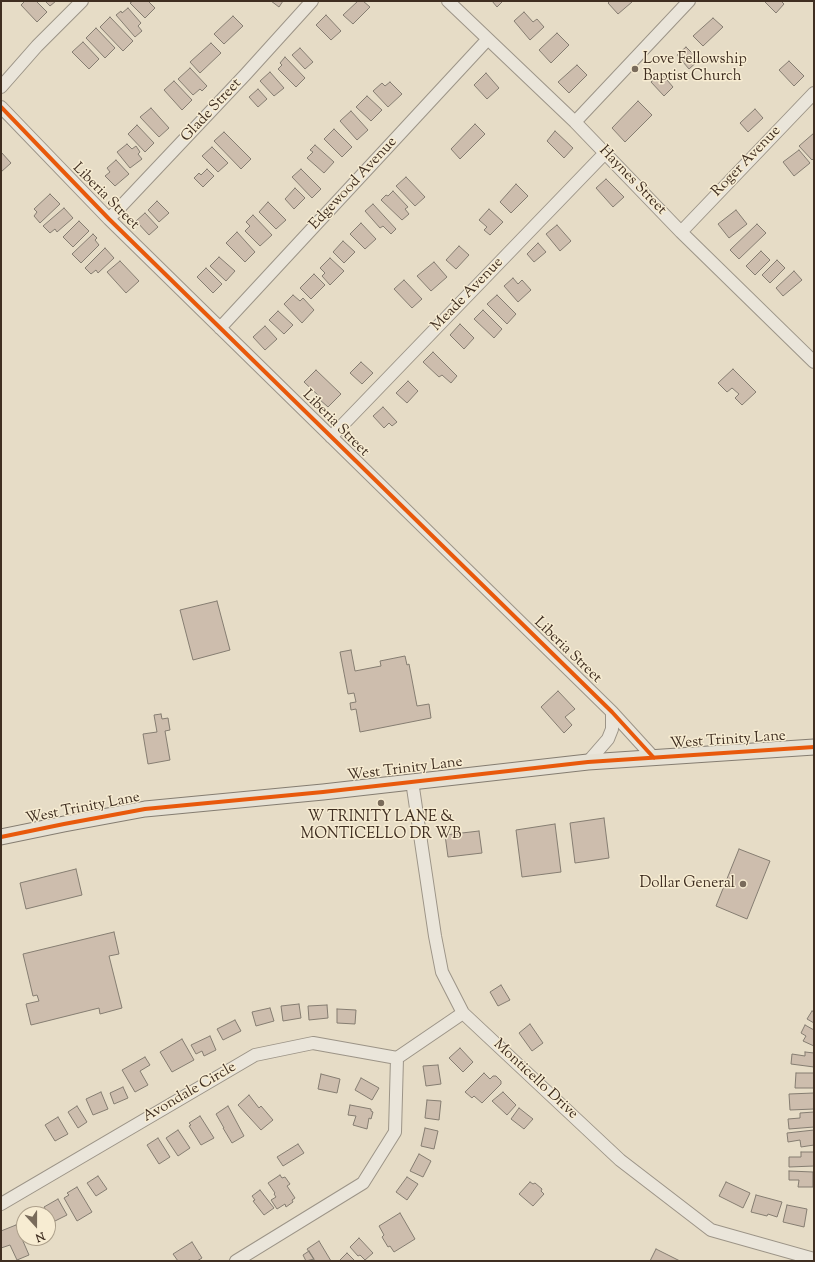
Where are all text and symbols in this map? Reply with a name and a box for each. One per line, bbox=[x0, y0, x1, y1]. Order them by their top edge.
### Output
place label: Love Fellowship Baptist Church bbox=[643, 51, 747, 86]
marker: Love Fellowship Baptist Church bbox=[630, 64, 640, 74]
street label: Glade Street bbox=[178, 75, 246, 147]
street label: Roger Avenue bbox=[709, 123, 785, 201]
street label: Edgewood Avenue bbox=[306, 134, 402, 234]
street label: Haynes Street bbox=[594, 143, 670, 219]
street label: Liberia Street bbox=[68, 160, 142, 234]
street label: Meade Avenue bbox=[428, 254, 508, 336]
street label: Liberia Street bbox=[298, 387, 372, 461]
street label: Liberia Street bbox=[529, 614, 605, 688]
street label: West Trinity Lane bbox=[670, 728, 786, 754]
street label: West Trinity Lane bbox=[346, 754, 464, 786]
street label: West Trinity Lane bbox=[24, 789, 142, 829]
marker: W TRINITY LANE & MONTICELLO DR WB bbox=[376, 798, 386, 808]
place label: W TRINITY LANE & MONTICELLO DR WB bbox=[301, 809, 461, 844]
place label: Dollar General bbox=[639, 875, 735, 893]
marker: Dollar General bbox=[738, 879, 748, 889]
street label: Monticello Drive bbox=[489, 1036, 581, 1124]
street label: Avondale Circle bbox=[140, 1059, 240, 1127]
north arrow bbox=[16, 1206, 56, 1246]
text: N bbox=[33, 1227, 47, 1245]

